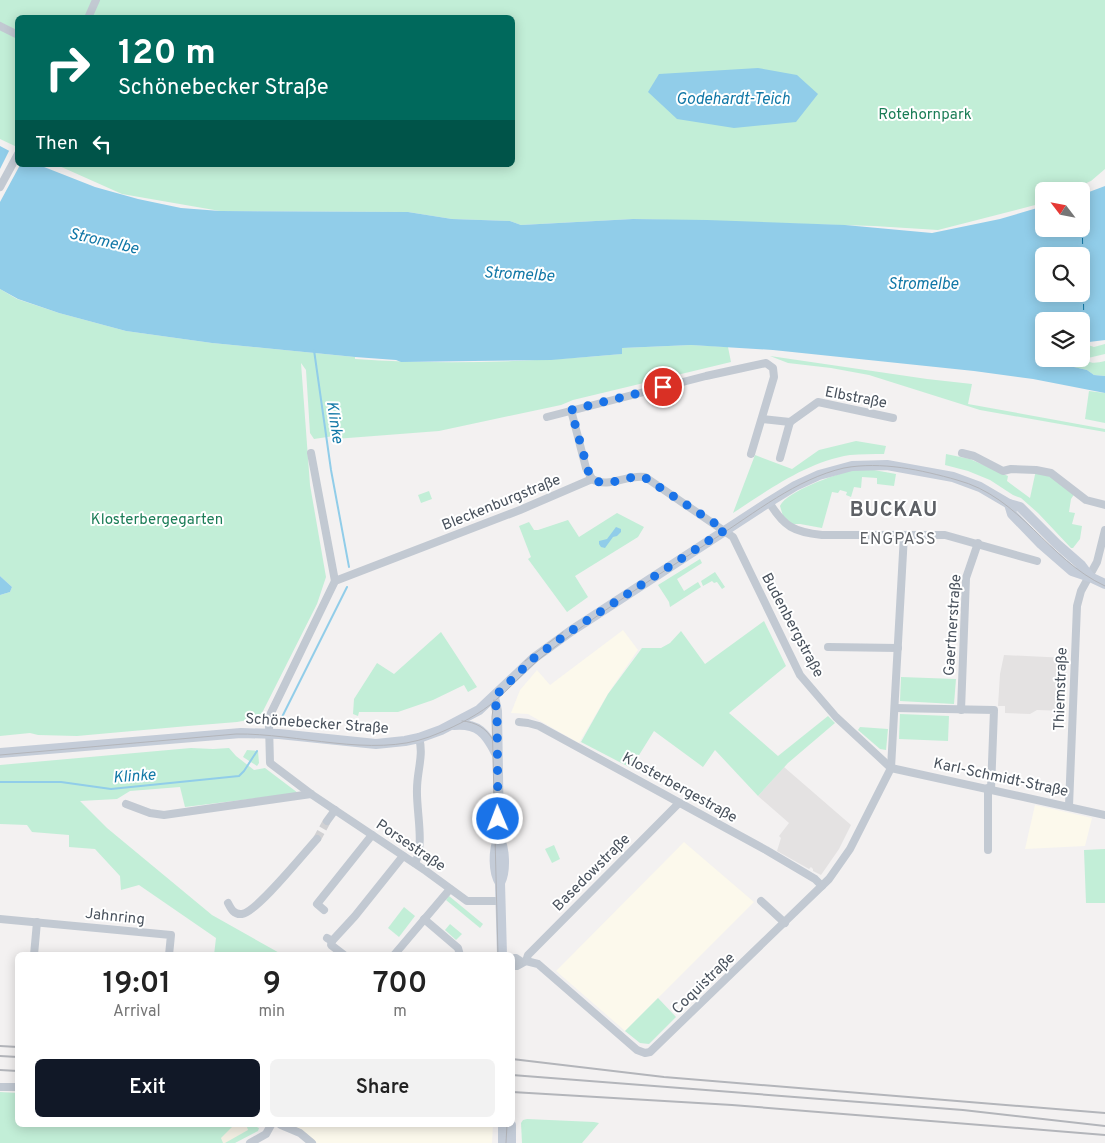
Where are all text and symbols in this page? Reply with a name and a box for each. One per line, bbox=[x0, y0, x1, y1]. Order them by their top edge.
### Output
text: 120 m bbox=[118, 32, 216, 76]
icon: right bbox=[35, 35, 100, 100]
text: Schönebecker Straße bbox=[118, 75, 328, 102]
water label: Godehardt-Teich bbox=[676, 90, 790, 110]
park label: Rotehornpark bbox=[878, 106, 972, 125]
icon: left bbox=[88, 130, 116, 158]
text: Then bbox=[35, 132, 78, 156]
north arrow bbox=[1035, 182, 1090, 238]
map controls bbox=[1035, 182, 1090, 367]
water label: Stromelbe bbox=[67, 224, 141, 260]
button: search bbox=[1035, 247, 1090, 302]
water label: Stromelbe bbox=[483, 263, 555, 287]
water label: Stromelbe bbox=[888, 275, 959, 295]
button: layers bbox=[1035, 312, 1090, 367]
pin bbox=[642, 366, 684, 408]
icon: arrive bbox=[649, 373, 677, 401]
street label: Elbstraße bbox=[823, 383, 888, 414]
water label: Klinke bbox=[321, 400, 347, 446]
street label: Bleckenburgstraße bbox=[439, 471, 564, 536]
district label: BUCKAU bbox=[850, 498, 938, 524]
park label: Klosterbergegarten bbox=[91, 511, 223, 530]
district label: ENGPASS bbox=[860, 530, 936, 550]
street label: Budenbergstraße bbox=[756, 570, 827, 681]
street label: Gaertnerstraße bbox=[940, 574, 967, 677]
street label: Thiemstraße bbox=[1051, 647, 1072, 731]
street label: Schönebecker Straße bbox=[245, 710, 389, 739]
street label: Klosterbergestraße bbox=[618, 749, 740, 828]
street label: Karl-Schmidt-Straße bbox=[931, 755, 1070, 802]
water label: Klinke bbox=[112, 765, 157, 788]
position arrow bbox=[471, 792, 523, 844]
street label: Porsestraße bbox=[372, 816, 449, 876]
street label: Basedowstraße bbox=[549, 830, 635, 916]
street label: Jahnring bbox=[84, 905, 146, 930]
street label: Coquistraße bbox=[668, 949, 740, 1019]
text: 19:01 bbox=[103, 966, 171, 1003]
text: 9 bbox=[263, 966, 281, 1003]
text: 700 bbox=[373, 966, 427, 1003]
text: Arrival bbox=[113, 1002, 161, 1022]
text: min bbox=[258, 1002, 285, 1022]
text: m bbox=[393, 1002, 407, 1022]
button: Exit bbox=[35, 1059, 260, 1117]
button: Share bbox=[270, 1059, 495, 1117]

